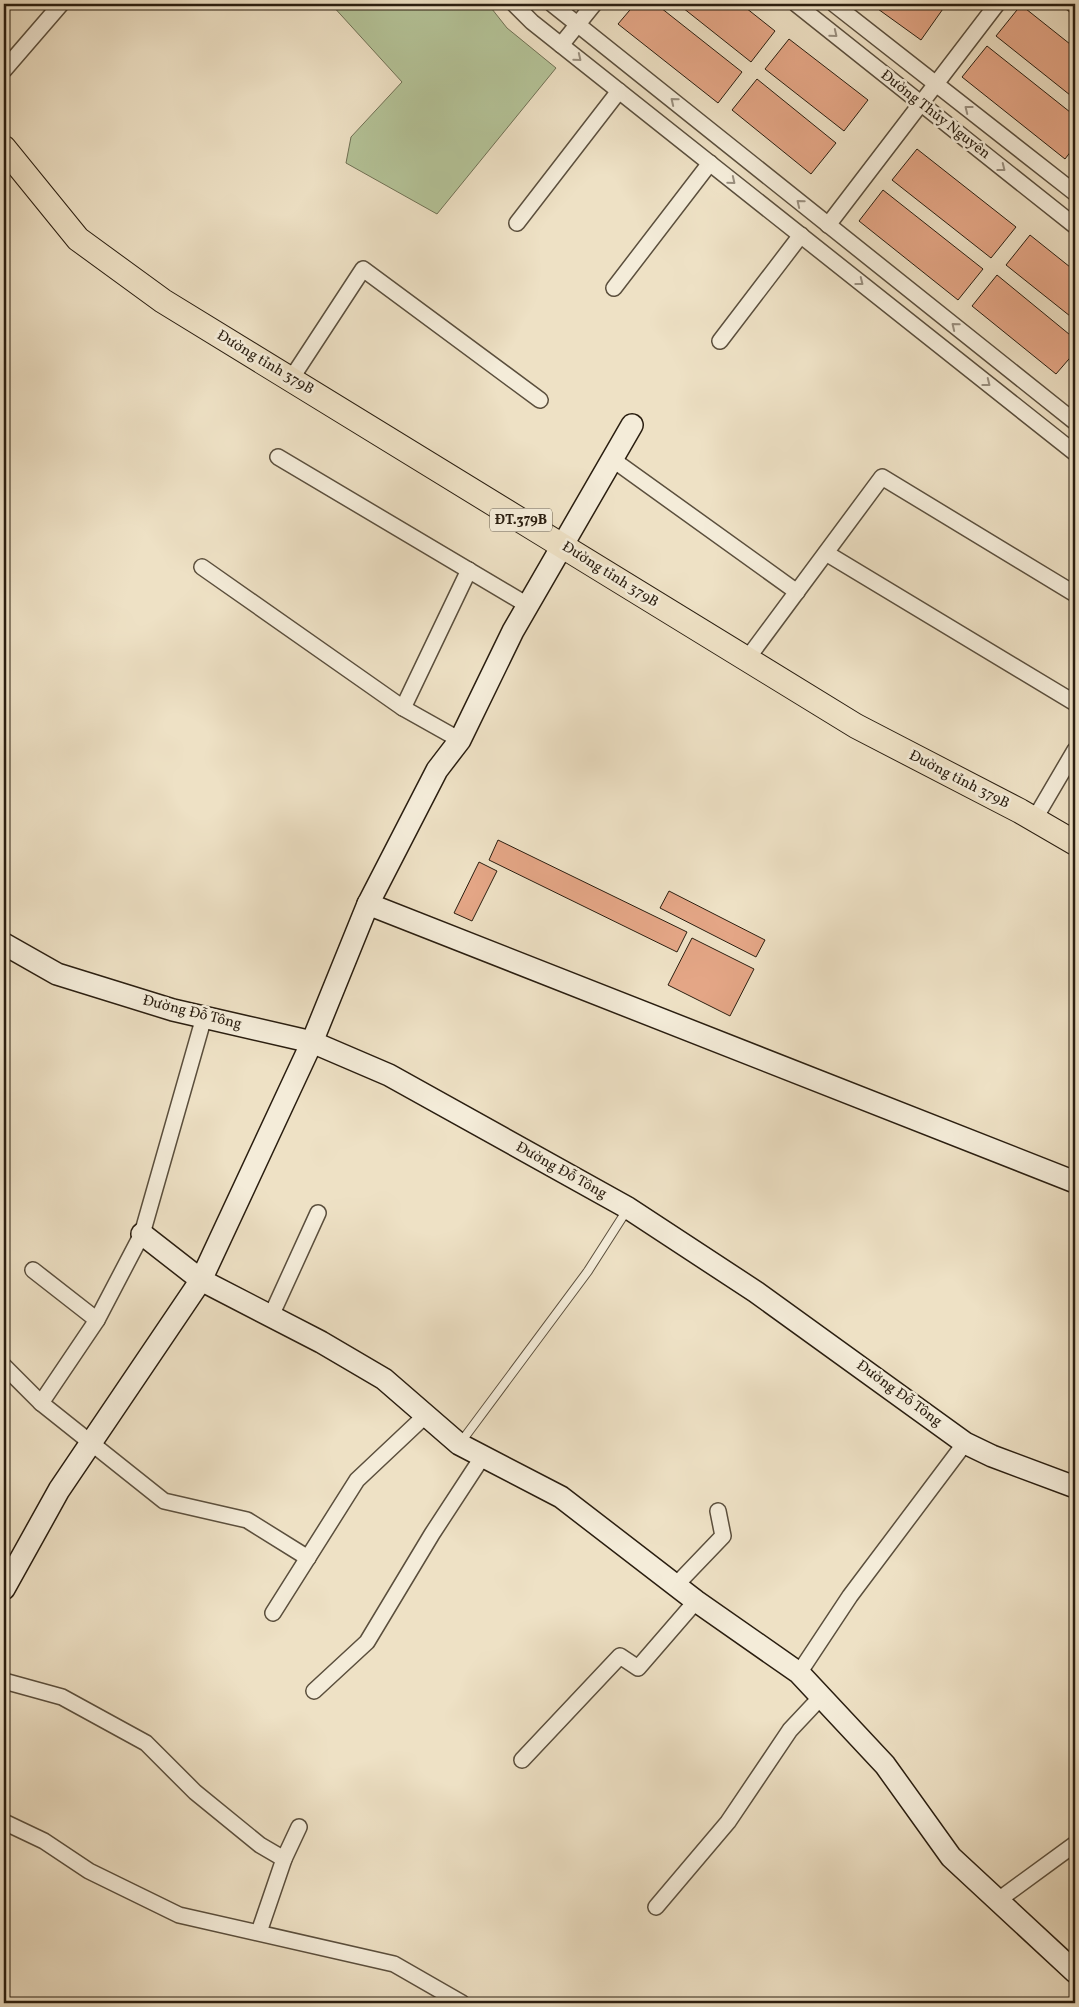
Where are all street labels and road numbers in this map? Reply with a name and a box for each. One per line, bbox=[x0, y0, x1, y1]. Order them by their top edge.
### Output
street label: Đường Thủy Nguyên bbox=[876, 65, 994, 165]
street label: Đường tỉnh 379B bbox=[212, 326, 318, 400]
road number: ĐT.379B bbox=[490, 508, 552, 532]
street label: Đường tỉnh 379B bbox=[558, 537, 662, 613]
street label: Đường tỉnh 379B bbox=[905, 746, 1013, 814]
street label: Đường Đỗ Tông bbox=[140, 991, 244, 1036]
street label: Đường Đỗ Tông bbox=[511, 1137, 611, 1205]
street label: Đường Đỗ Tông bbox=[852, 1356, 947, 1433]

